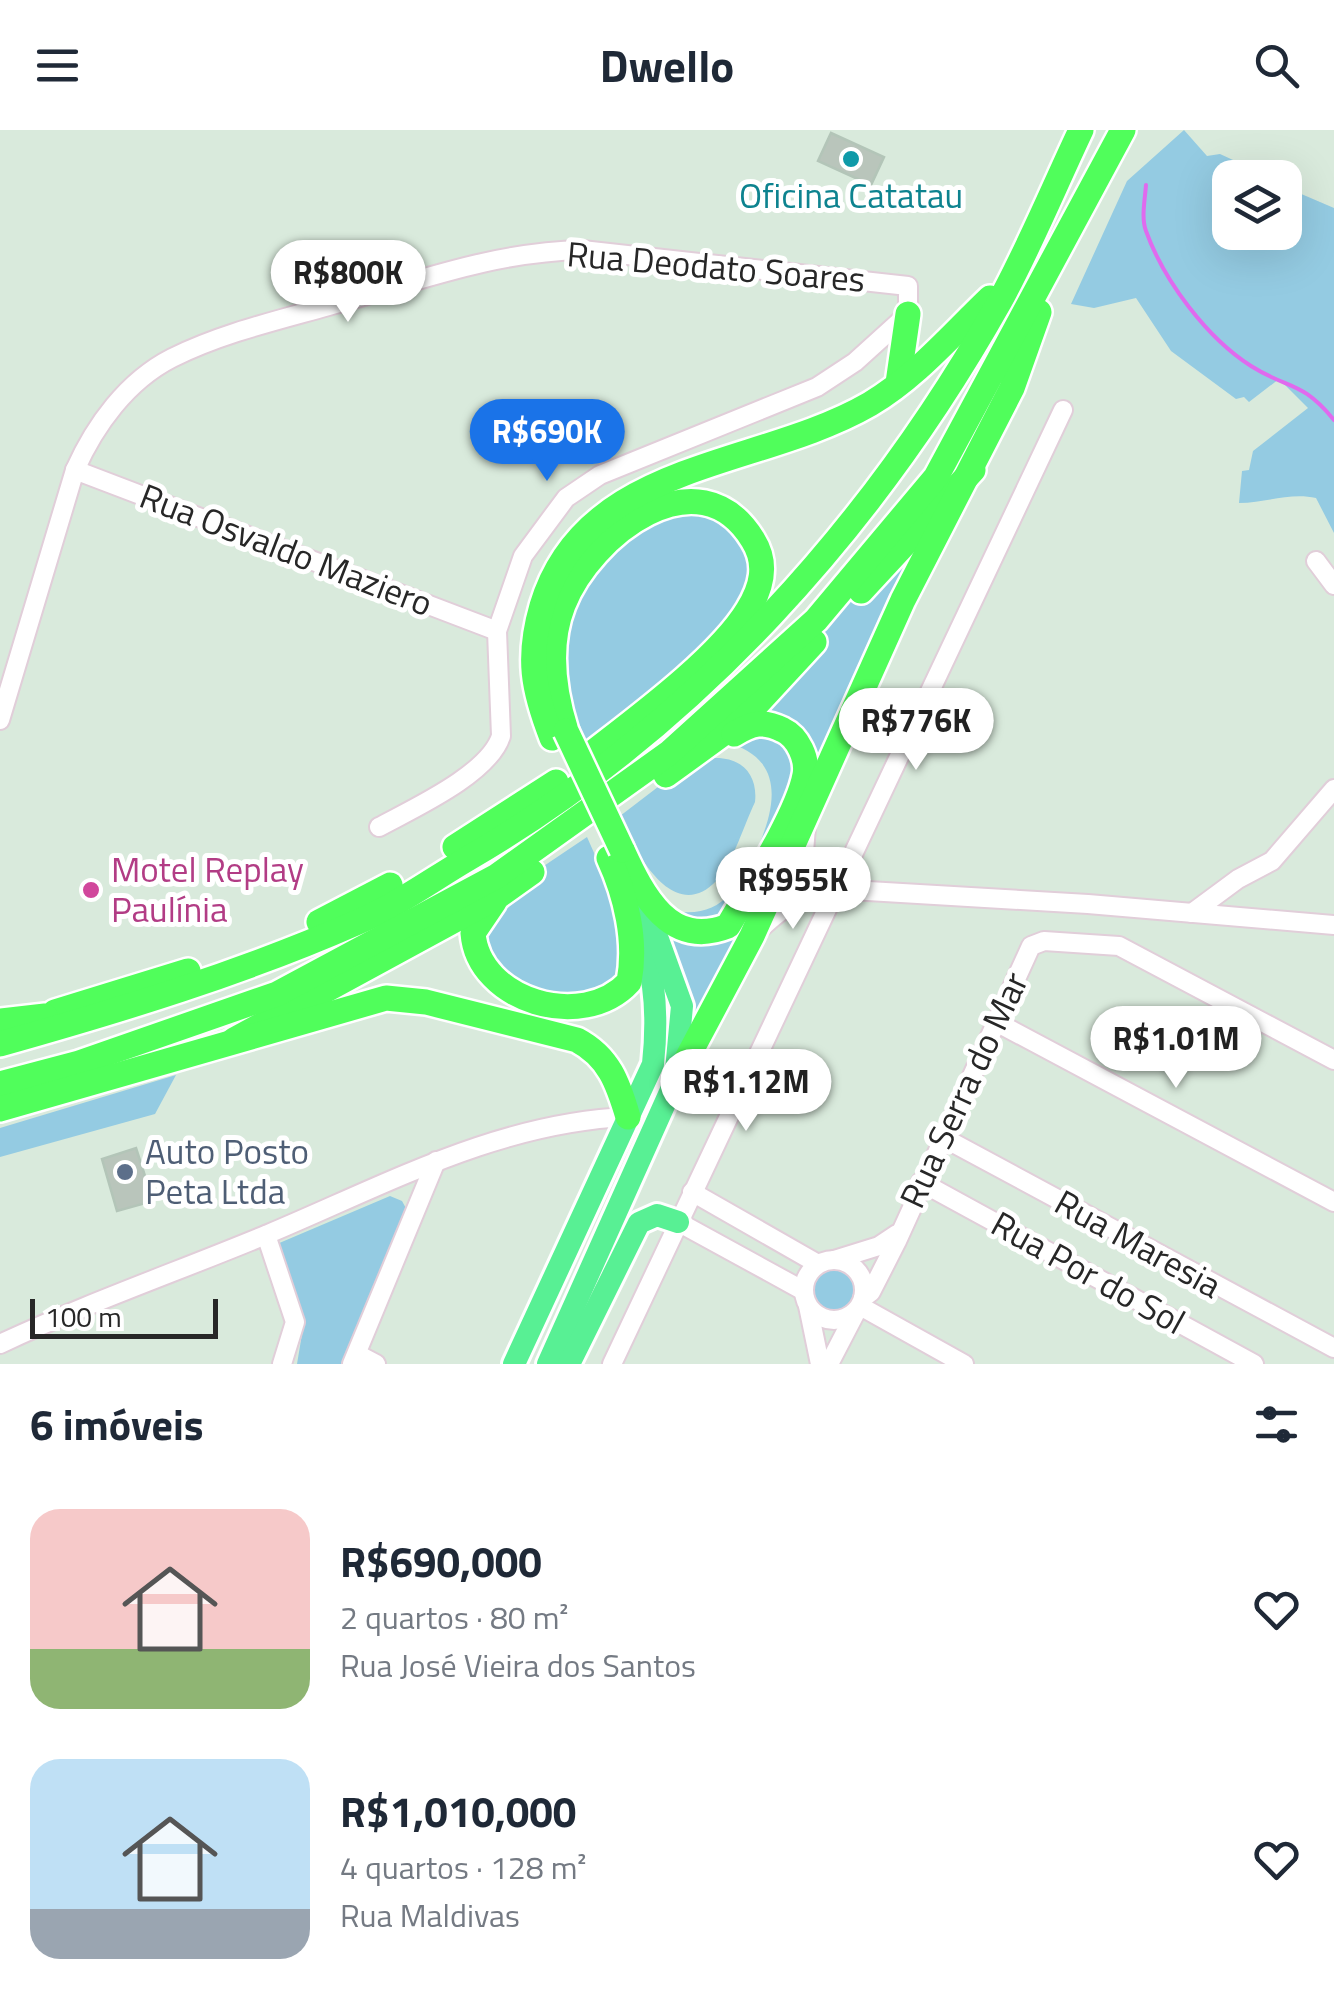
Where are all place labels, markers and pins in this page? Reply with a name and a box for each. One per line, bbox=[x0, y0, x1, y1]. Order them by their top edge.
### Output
marker: Oficina Catatau bbox=[840, 148, 862, 170]
place label: Oficina Catatau bbox=[739, 168, 963, 222]
pin: R$800K bbox=[267, 240, 429, 325]
pin: R$690K bbox=[466, 399, 628, 484]
pin: R$776K bbox=[835, 688, 997, 773]
place label: Motel Replay Paulínia bbox=[111, 842, 304, 936]
pin: R$955K bbox=[712, 847, 874, 932]
marker: Motel Replay Paulínia bbox=[80, 879, 102, 901]
pin: R$1.01M bbox=[1084, 1006, 1268, 1091]
pin: R$1.12M bbox=[654, 1049, 838, 1134]
place label: Auto Posto Peta Ltda bbox=[145, 1124, 309, 1218]
marker: Auto Posto Peta Ltda bbox=[114, 1161, 136, 1183]

